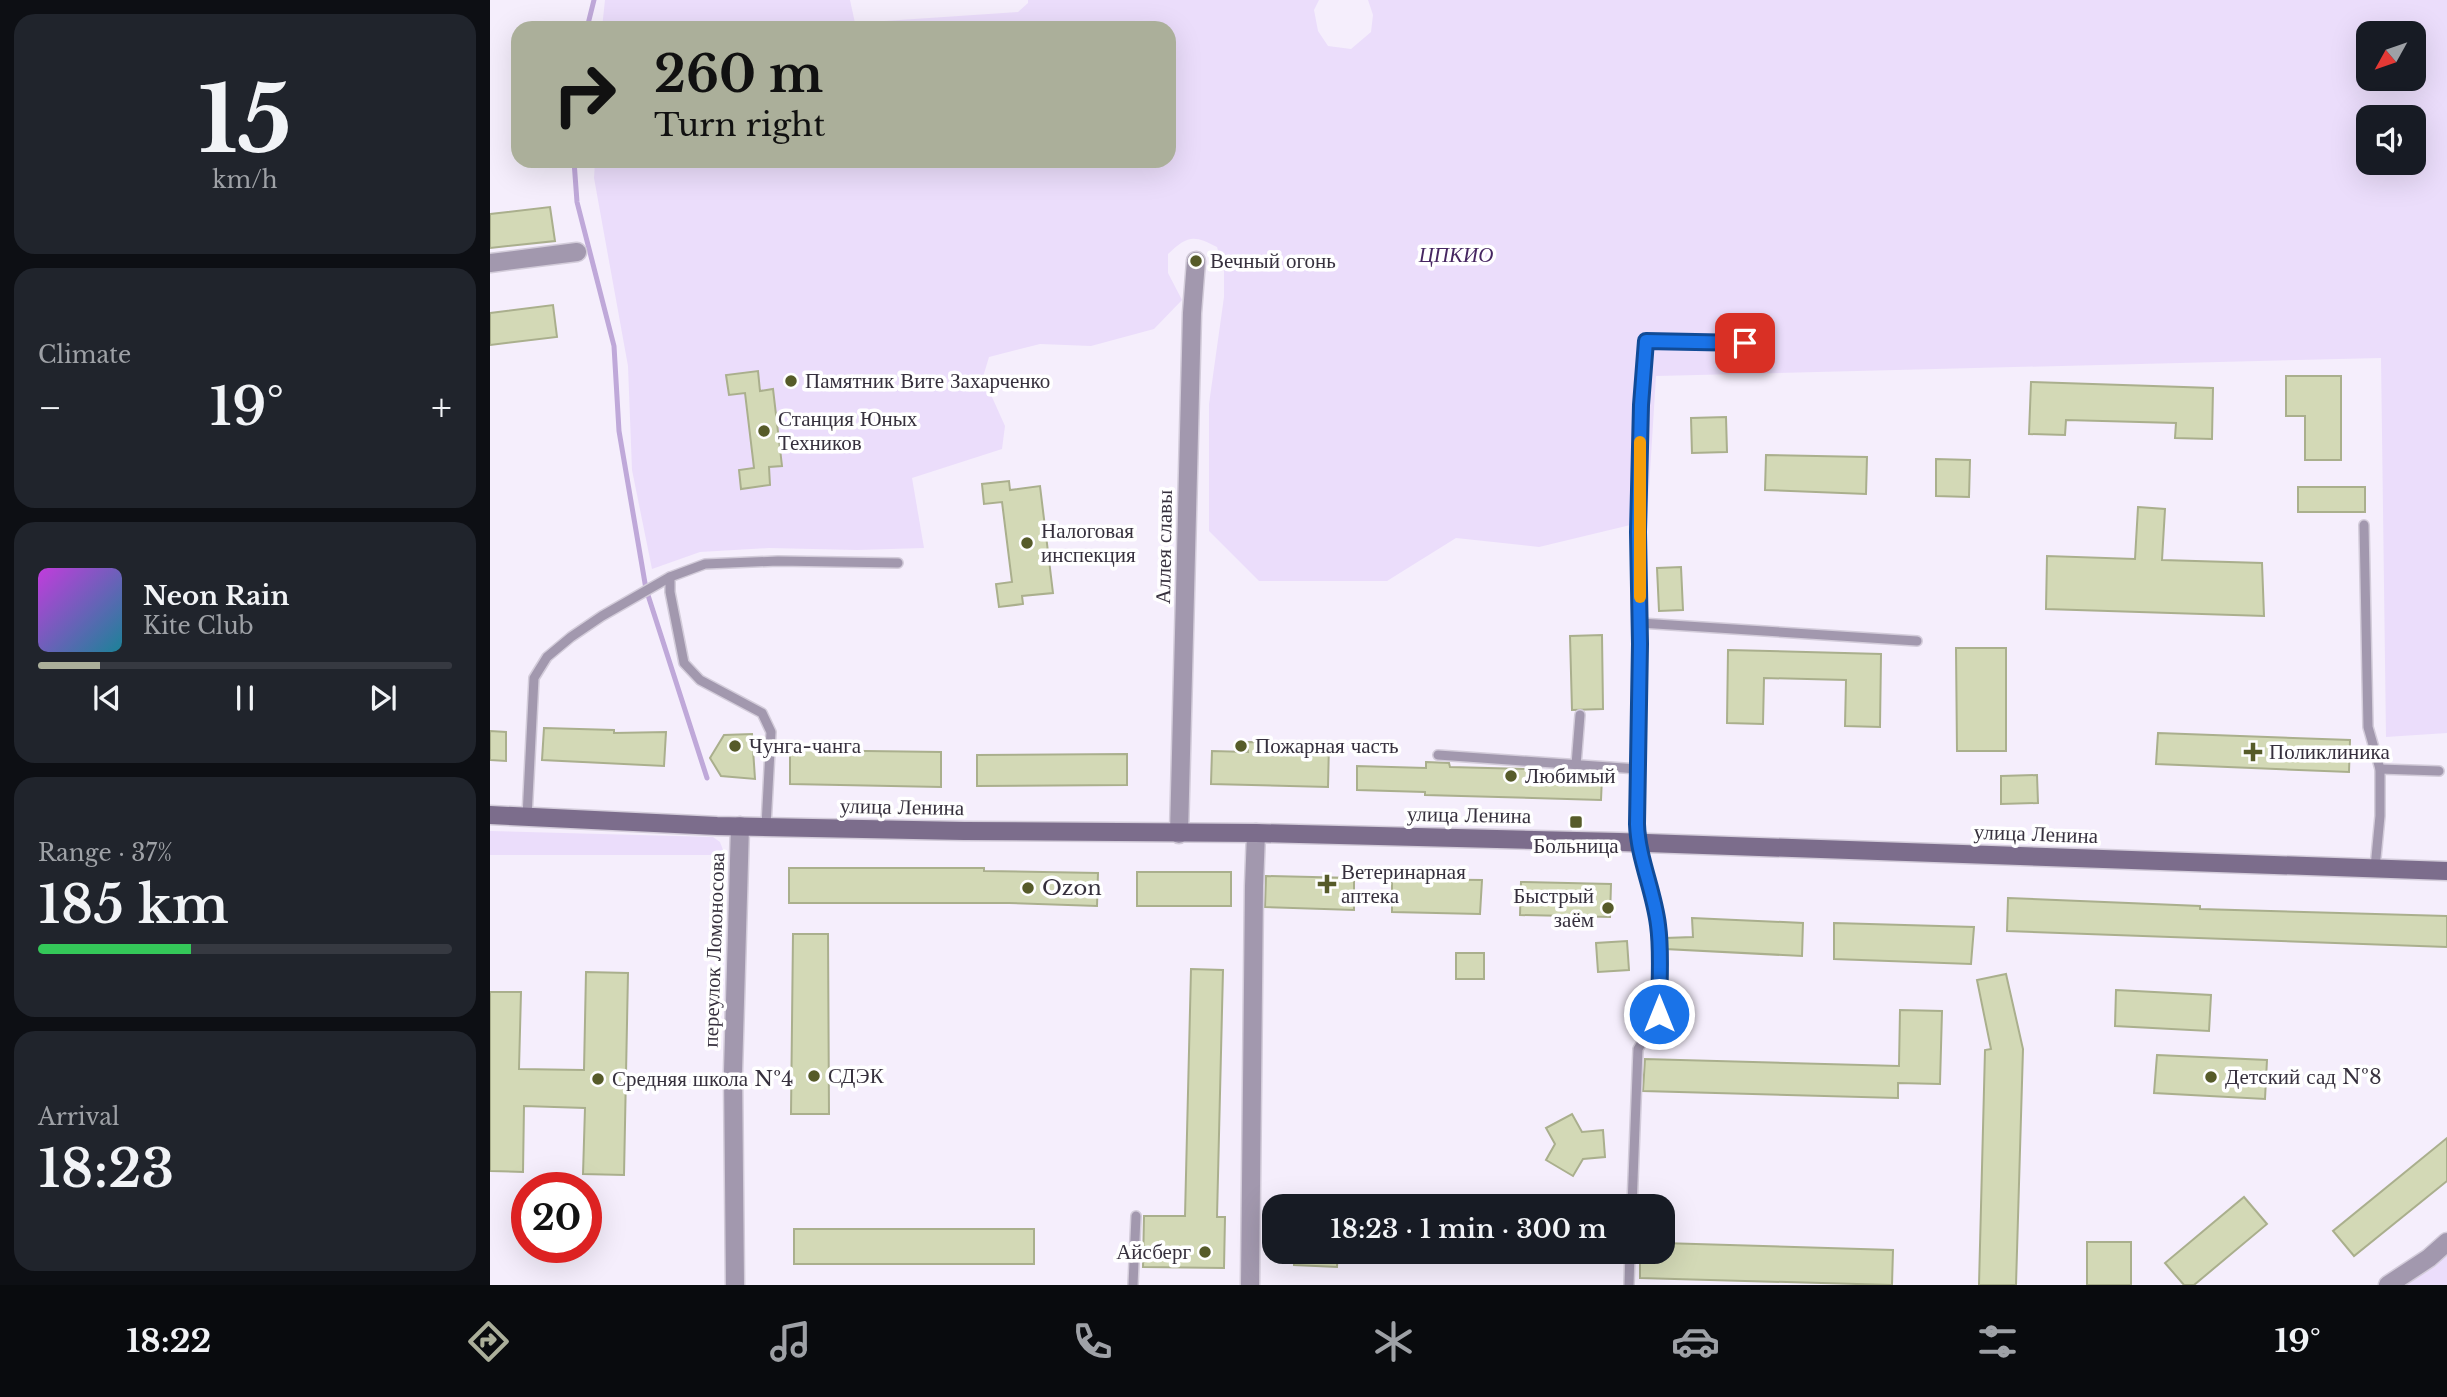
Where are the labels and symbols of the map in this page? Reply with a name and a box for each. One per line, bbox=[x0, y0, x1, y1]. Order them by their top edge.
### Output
north arrow bbox=[2356, 21, 2426, 91]
park label: ЦПКИО bbox=[1418, 242, 1493, 268]
place label: Вечный огонь bbox=[1210, 248, 1336, 274]
marker: Вечный огонь bbox=[1188, 253, 1204, 269]
pin bbox=[1715, 313, 1775, 373]
place label: Памятник Вите Захарченко bbox=[805, 368, 1050, 394]
marker: Памятник Вите Захарченко bbox=[783, 373, 799, 389]
place label: Станция Юных Техников bbox=[778, 406, 918, 456]
marker: Станция Юных Техников bbox=[756, 423, 772, 439]
street label: Аллея славы bbox=[1150, 490, 1178, 604]
place label: Налоговая инспекция bbox=[1041, 518, 1136, 568]
marker: Налоговая инспекция bbox=[1019, 535, 1035, 551]
place label: Чунга-чанга bbox=[749, 733, 862, 759]
place label: Пожарная часть bbox=[1255, 733, 1399, 759]
marker: Чунга-чанга bbox=[727, 738, 743, 754]
marker: Пожарная часть bbox=[1233, 738, 1249, 754]
place label: Поликлиника bbox=[2269, 739, 2390, 765]
marker: Поликлиника bbox=[2243, 742, 2263, 762]
place label: Любимый bbox=[1525, 763, 1616, 789]
marker: Любимый bbox=[1503, 768, 1519, 784]
street label: улица Ленина bbox=[840, 793, 965, 821]
street label: улица Ленина bbox=[1407, 801, 1532, 829]
marker: Больница bbox=[1568, 814, 1584, 830]
street label: улица Ленина bbox=[1973, 819, 2099, 849]
place label: Больница bbox=[1533, 833, 1619, 859]
street label: переулок Ломоносова bbox=[698, 851, 730, 1048]
place label: Ветеринарная аптека bbox=[1341, 859, 1466, 909]
place label: Ozon bbox=[1042, 875, 1102, 901]
marker: Ветеринарная аптека bbox=[1319, 876, 1335, 892]
marker: Ozon bbox=[1020, 880, 1036, 896]
place label: Быстрый заём bbox=[1513, 883, 1594, 933]
marker: Быстрый заём bbox=[1600, 900, 1616, 916]
position arrow bbox=[1622, 977, 1696, 1051]
place label: СДЭК bbox=[828, 1063, 885, 1089]
place label: Детский сад №8 bbox=[2225, 1064, 2382, 1090]
place label: Средняя школа №4 bbox=[612, 1066, 793, 1092]
marker: СДЭК bbox=[806, 1068, 822, 1084]
marker: Детский сад №8 bbox=[2203, 1069, 2219, 1085]
marker: Средняя школа №4 bbox=[590, 1071, 606, 1087]
speed limit sign: 20 bbox=[511, 1172, 602, 1263]
place label: Айсберг bbox=[1116, 1239, 1191, 1265]
marker: Айсберг bbox=[1197, 1244, 1213, 1260]

